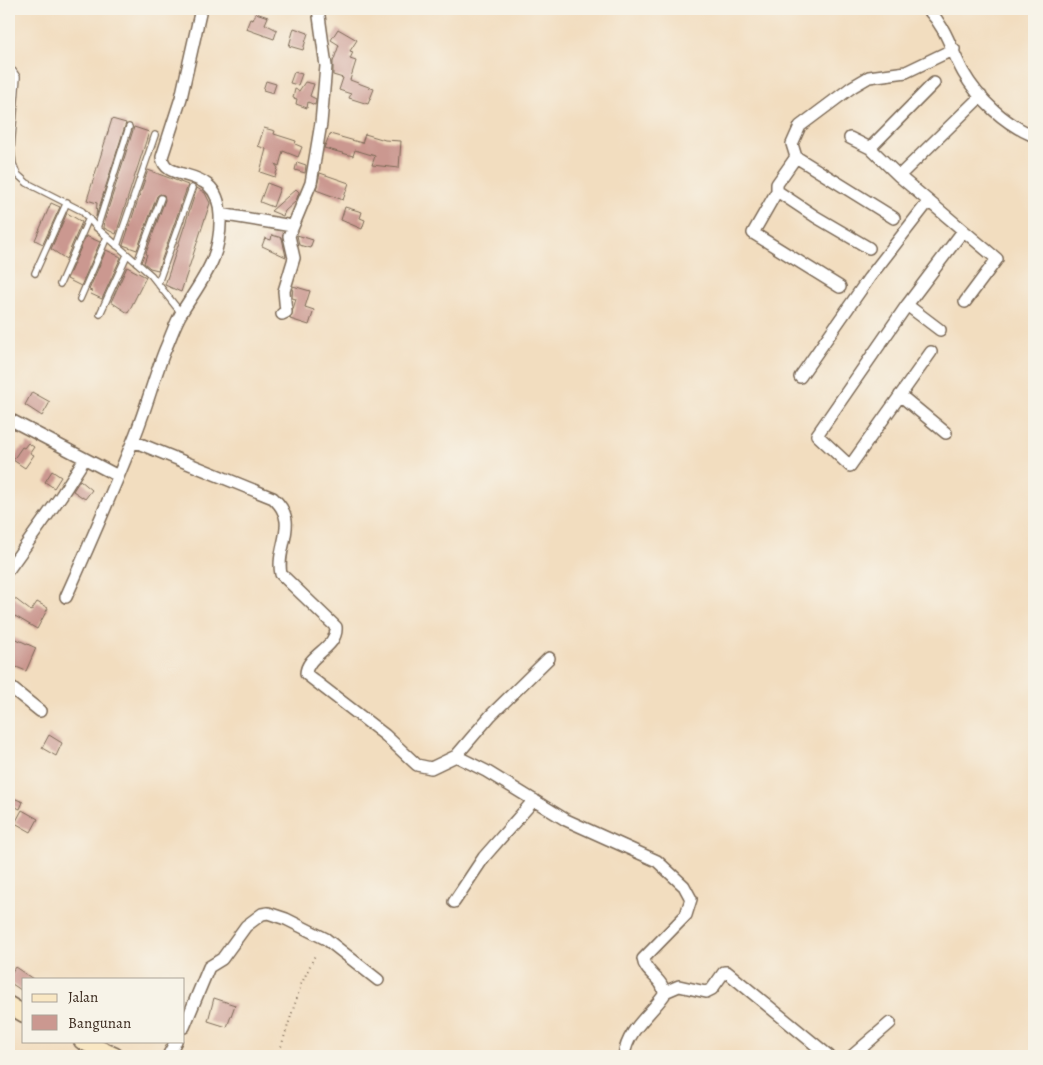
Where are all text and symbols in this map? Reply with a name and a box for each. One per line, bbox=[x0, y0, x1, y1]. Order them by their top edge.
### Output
legend bbox=[22, 978, 185, 1042]
text: Jalan bbox=[68, 987, 98, 1007]
text: Bangunan bbox=[68, 1013, 131, 1033]

